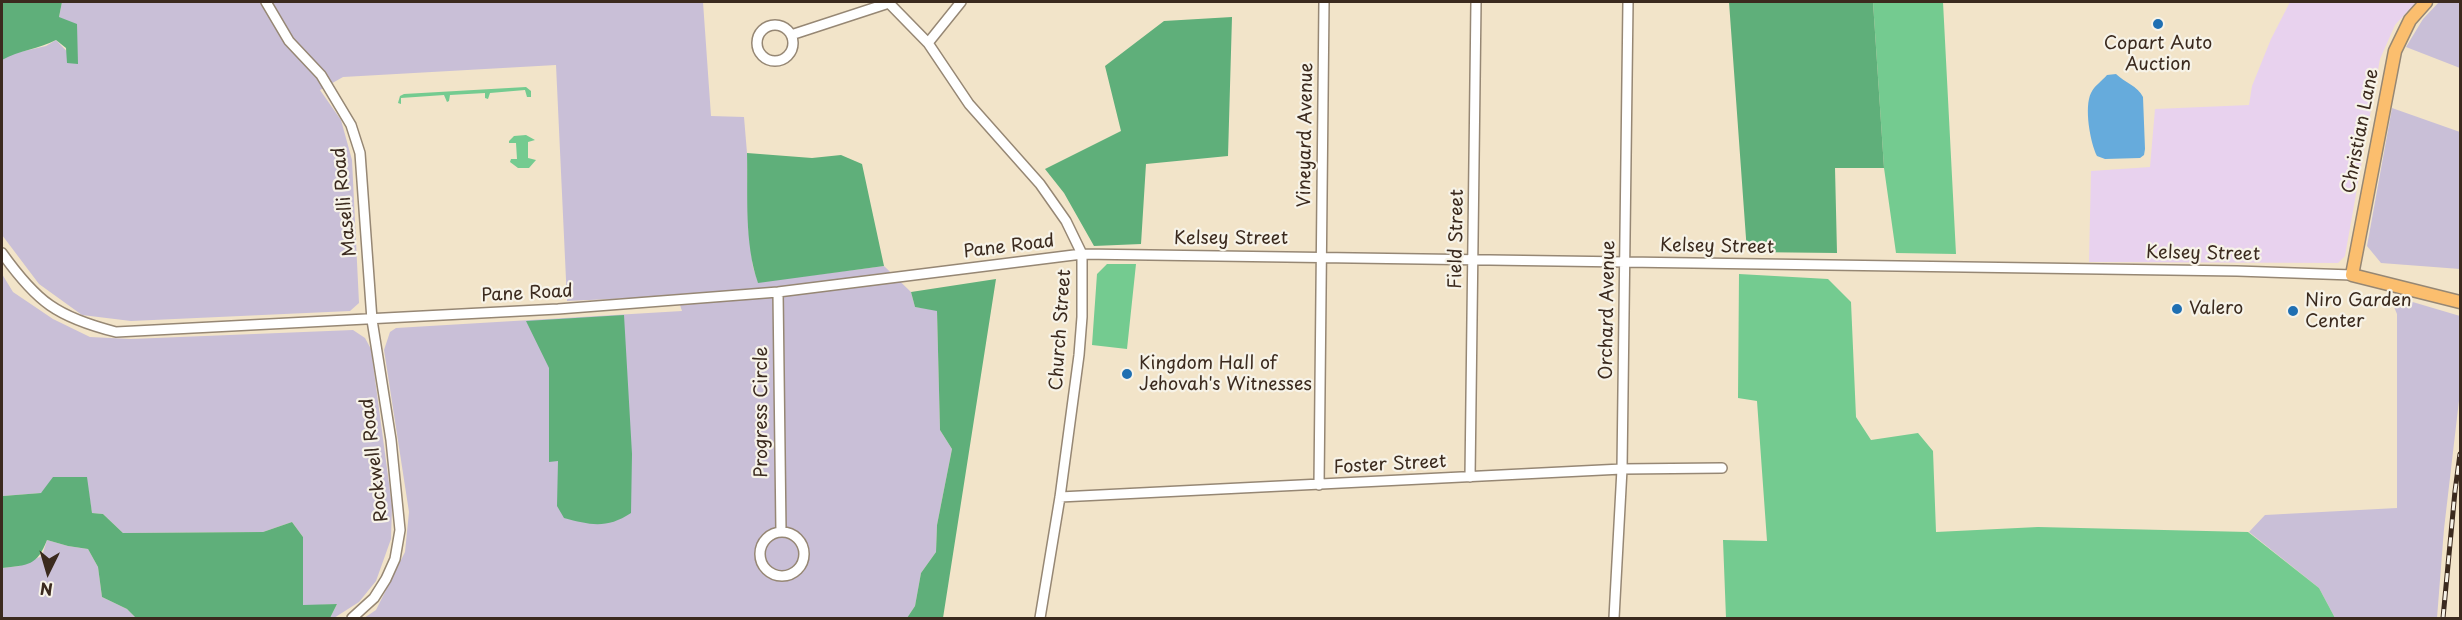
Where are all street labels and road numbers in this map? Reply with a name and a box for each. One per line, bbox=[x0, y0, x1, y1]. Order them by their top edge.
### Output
street label: Vineyard Avenue bbox=[1294, 62, 1318, 208]
street label: Christian Lane bbox=[2338, 67, 2384, 195]
street label: Maselli Road bbox=[329, 146, 361, 258]
street label: Field Street bbox=[1445, 189, 1469, 289]
street label: Kelsey Street bbox=[1174, 228, 1288, 250]
street label: Pane Road bbox=[962, 231, 1056, 263]
street label: Kelsey Street bbox=[1660, 235, 1774, 259]
street label: Orchard Avenue bbox=[1596, 240, 1620, 380]
street label: Kelsey Street bbox=[2146, 242, 2260, 266]
street label: Church Street bbox=[1046, 269, 1076, 391]
street label: Pane Road bbox=[481, 281, 573, 307]
street label: Progress Circle bbox=[751, 346, 773, 478]
street label: Rockwell Road bbox=[357, 397, 393, 523]
street label: Foster Street bbox=[1333, 451, 1447, 479]

